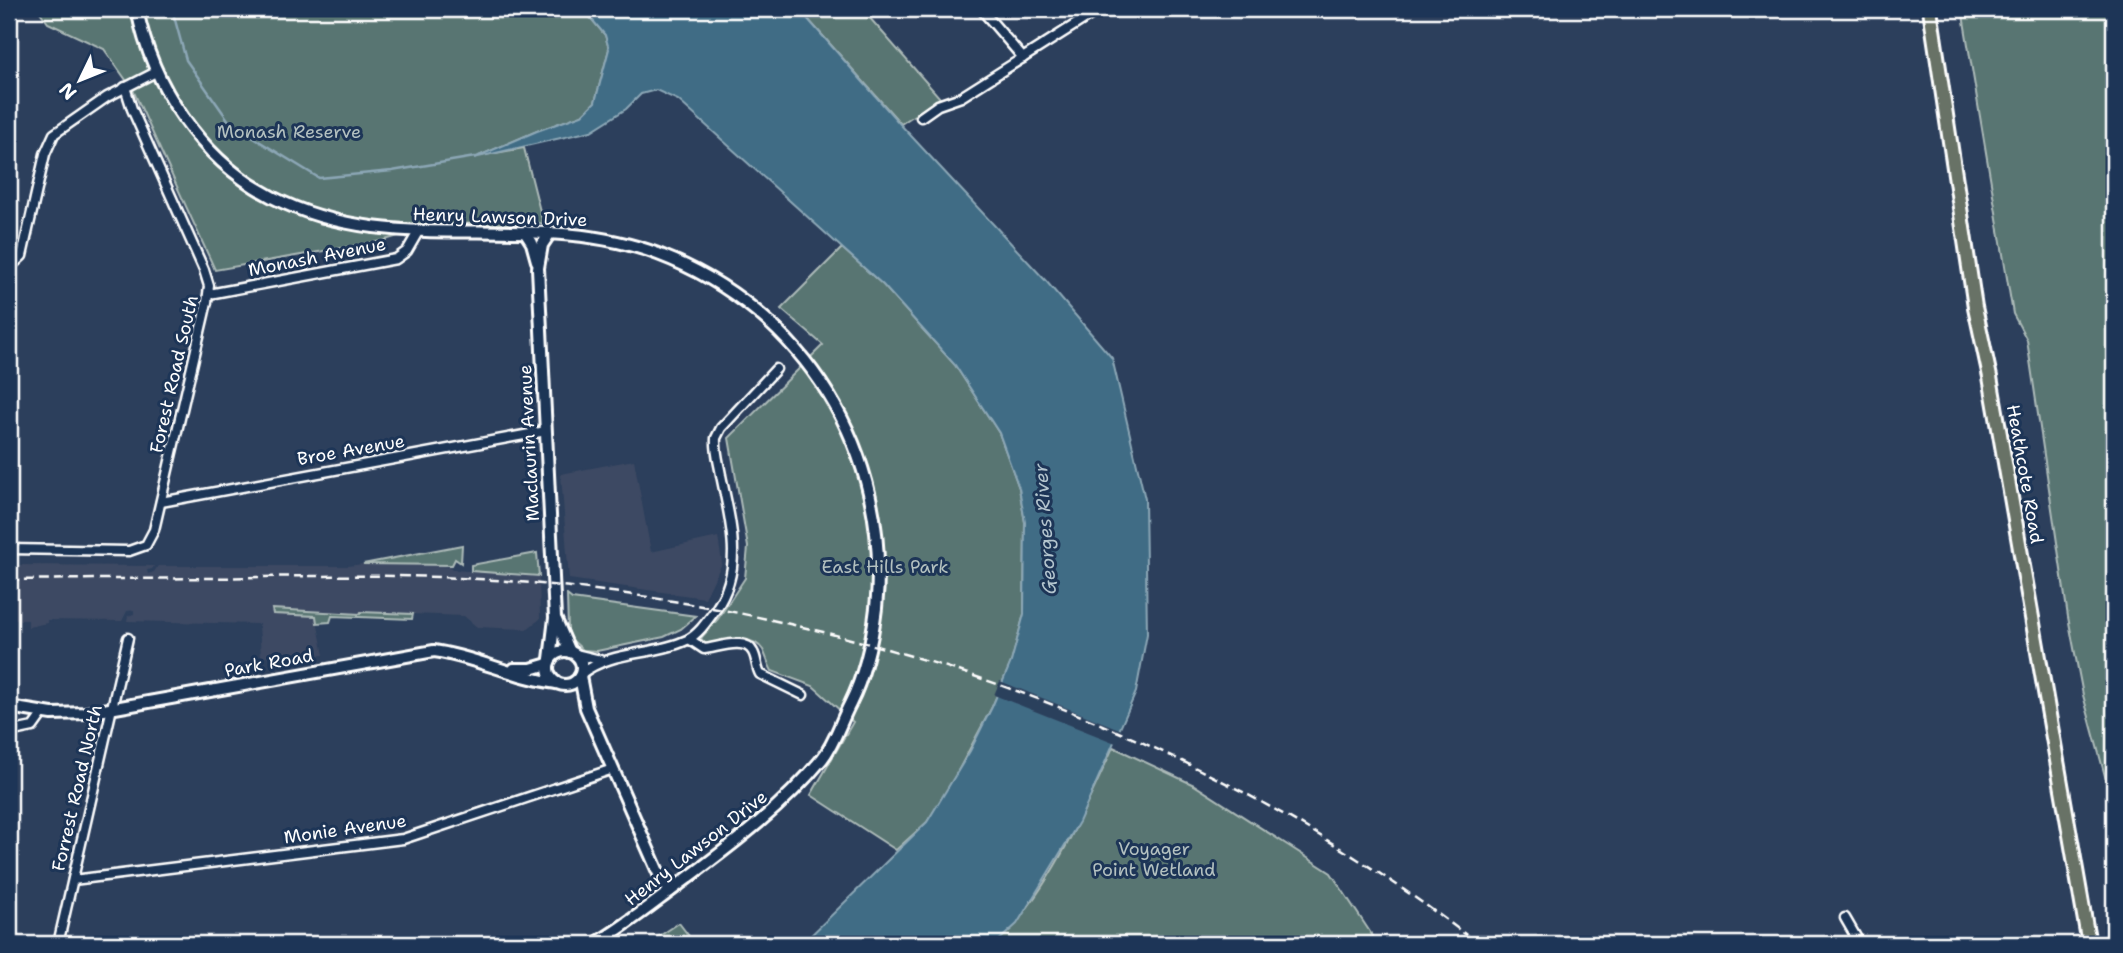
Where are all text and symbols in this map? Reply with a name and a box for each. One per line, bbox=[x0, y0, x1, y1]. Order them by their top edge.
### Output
north arrow bbox=[46, 46, 116, 116]
text: N bbox=[54, 77, 82, 105]
park label: Monash Reserve bbox=[217, 120, 361, 144]
street label: Henry Lawson Drive bbox=[412, 202, 588, 232]
street label: Monash Avenue bbox=[246, 232, 388, 282]
street label: Forest Road South bbox=[144, 293, 204, 455]
street label: Maclaurin Avenue bbox=[513, 364, 545, 522]
street label: Heathcote Road bbox=[2001, 403, 2049, 545]
street label: Broe Avenue bbox=[295, 429, 407, 471]
water label: Georges River bbox=[1028, 462, 1062, 595]
park label: East Hills Park bbox=[821, 555, 949, 579]
street label: Park Road bbox=[223, 643, 315, 683]
street label: Forrest Road North bbox=[46, 702, 108, 874]
street label: Henry Lawson Drive bbox=[620, 785, 772, 911]
street label: Monie Avenue bbox=[282, 809, 408, 849]
park label: Voyager Point Wetland bbox=[1092, 837, 1216, 882]

